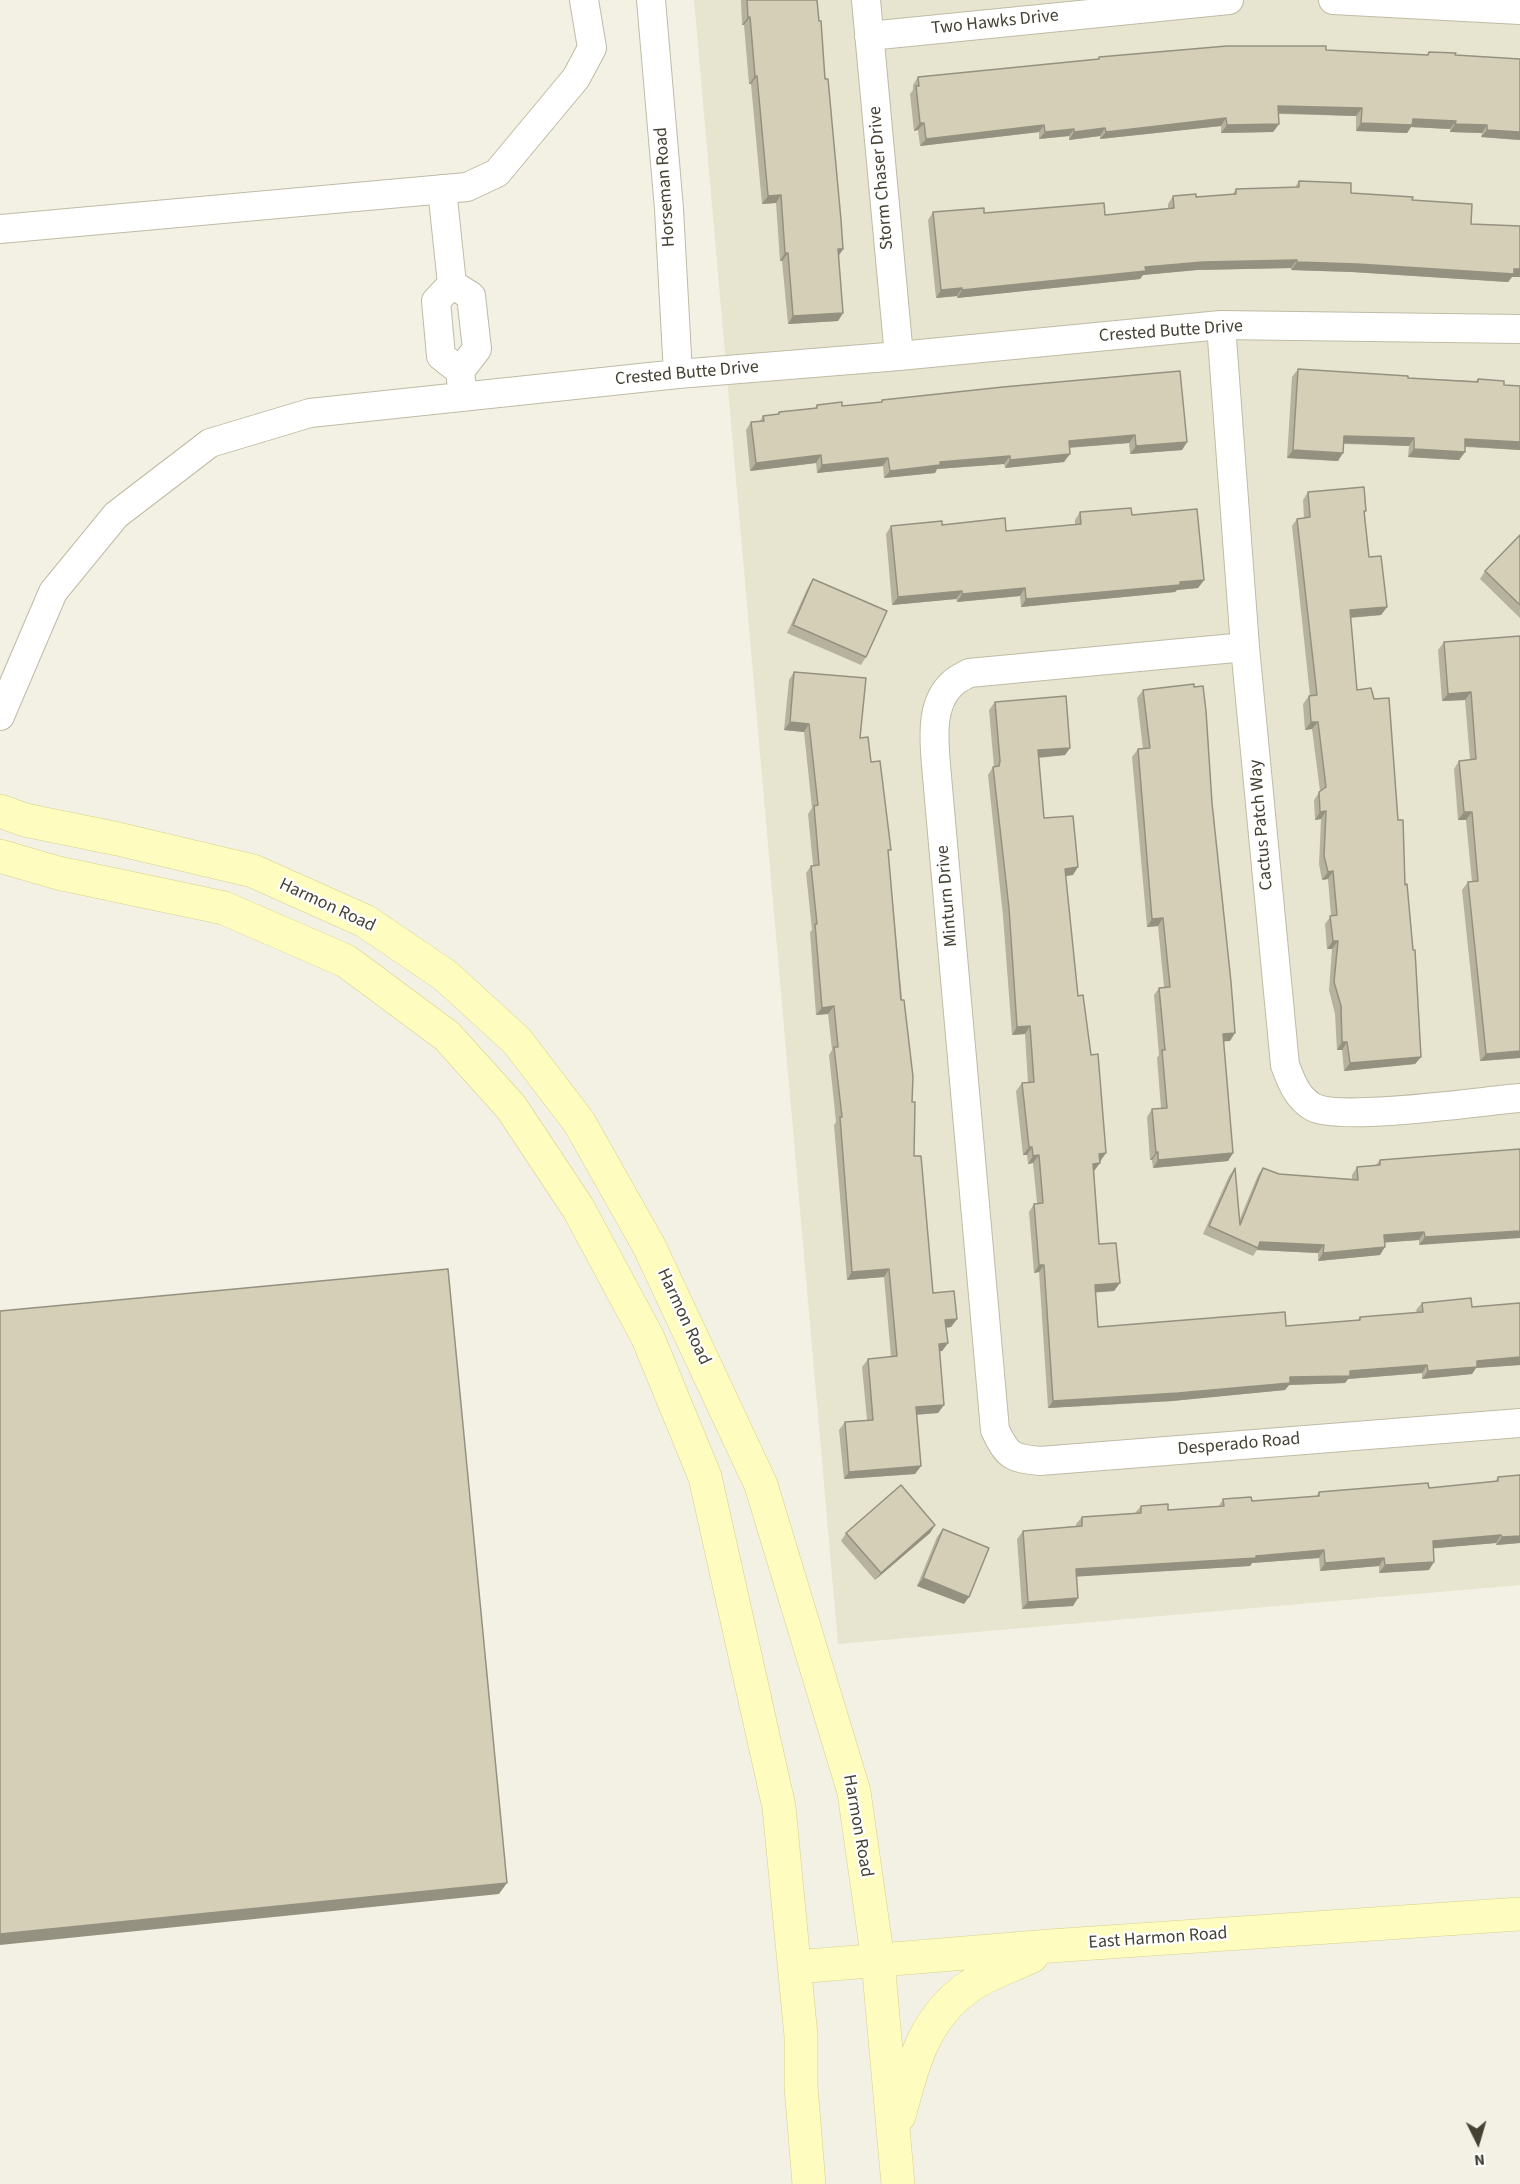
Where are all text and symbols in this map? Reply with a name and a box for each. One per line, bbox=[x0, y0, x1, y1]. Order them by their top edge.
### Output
street label: Two Hawks Drive bbox=[930, 6, 1060, 40]
street label: Storm Chaser Drive bbox=[865, 105, 899, 251]
street label: Horseman Road bbox=[651, 126, 681, 248]
street label: Crested Butte Drive bbox=[1098, 316, 1244, 348]
street label: Crested Butte Drive bbox=[614, 357, 760, 391]
street label: Cactus Patch Way bbox=[1246, 759, 1278, 891]
street label: Minturn Drive bbox=[933, 844, 963, 948]
street label: Harmon Road bbox=[275, 874, 379, 938]
street label: Harmon Road bbox=[651, 1265, 715, 1369]
street label: Desperado Road bbox=[1177, 1429, 1301, 1461]
street label: Harmon Road bbox=[837, 1773, 877, 1879]
street label: East Harmon Road bbox=[1088, 1923, 1228, 1955]
north arrow bbox=[1448, 2112, 1508, 2172]
text: N bbox=[1473, 2149, 1486, 2171]

